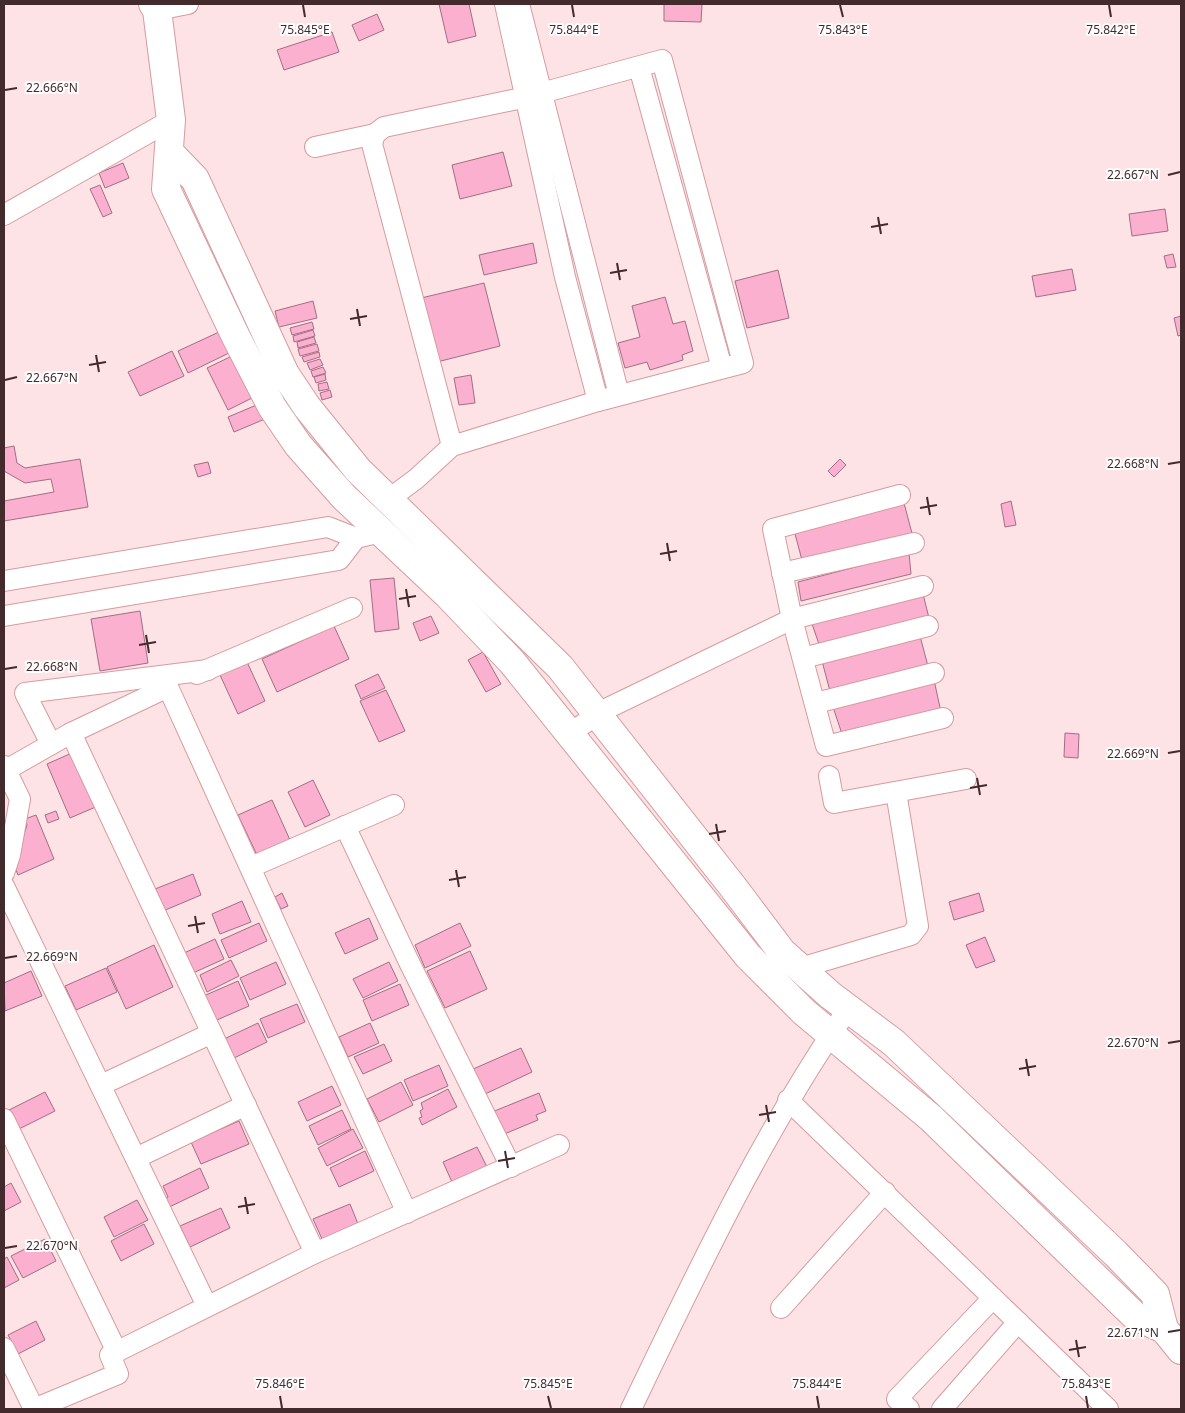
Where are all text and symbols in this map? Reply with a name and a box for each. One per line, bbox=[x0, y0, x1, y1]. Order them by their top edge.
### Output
text: 75.845°E bbox=[280, 21, 330, 38]
text: 75.844°E bbox=[549, 21, 599, 38]
text: 75.843°E bbox=[818, 21, 868, 38]
text: 75.842°E bbox=[1086, 21, 1136, 38]
text: 22.666°N bbox=[26, 79, 78, 96]
text: 22.667°N bbox=[1107, 166, 1159, 183]
text: 22.667°N bbox=[26, 369, 78, 386]
text: 22.668°N bbox=[1107, 455, 1159, 472]
text: 22.668°N bbox=[26, 658, 78, 675]
text: 22.669°N bbox=[1107, 745, 1159, 762]
text: 22.669°N bbox=[26, 948, 78, 965]
text: 22.670°N bbox=[1107, 1034, 1159, 1051]
text: 22.670°N bbox=[26, 1237, 78, 1254]
text: 22.671°N bbox=[1107, 1324, 1159, 1341]
text: 75.846°E bbox=[255, 1375, 305, 1392]
text: 75.845°E bbox=[523, 1375, 573, 1392]
text: 75.844°E bbox=[792, 1375, 842, 1392]
text: 75.843°E bbox=[1061, 1375, 1111, 1392]

